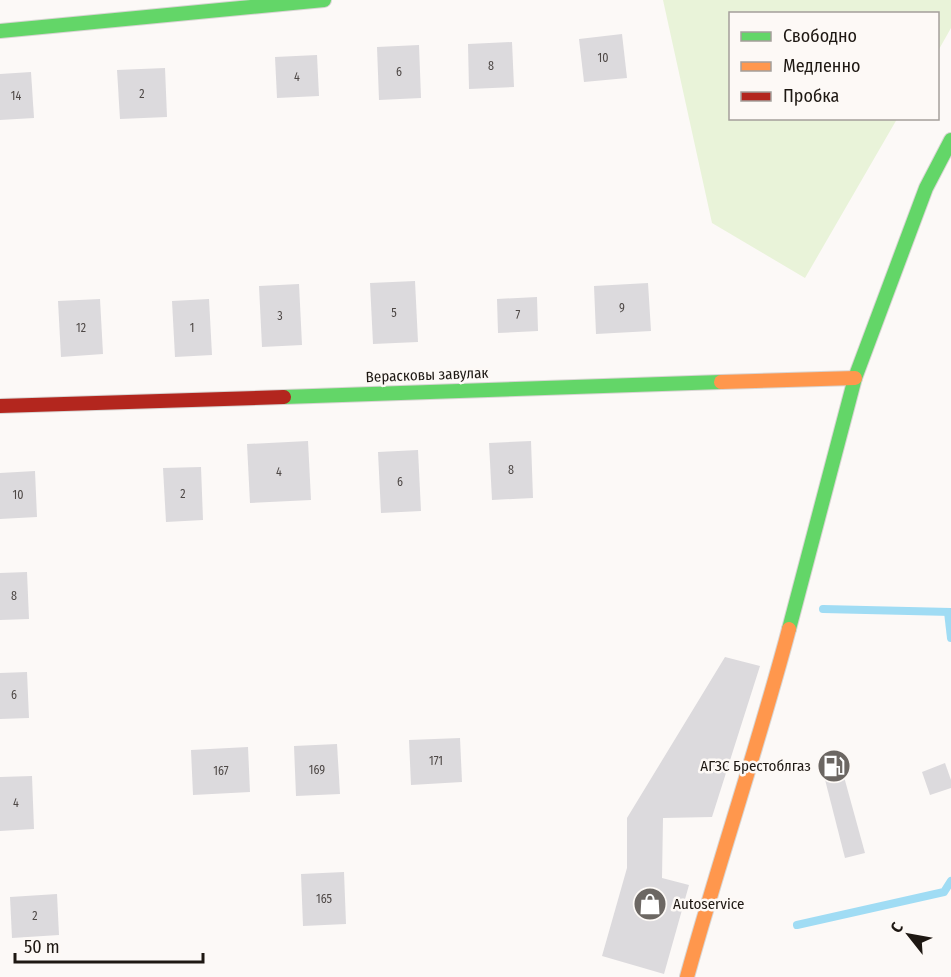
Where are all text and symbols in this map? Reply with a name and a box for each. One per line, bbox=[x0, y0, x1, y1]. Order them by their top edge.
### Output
legend bbox=[729, 12, 939, 120]
text: Свободно bbox=[783, 25, 857, 47]
house number: 10 bbox=[598, 51, 608, 65]
text: Медленно bbox=[783, 55, 861, 77]
house number: 8 bbox=[488, 59, 494, 73]
house number: 6 bbox=[396, 65, 402, 79]
house number: 4 bbox=[294, 70, 300, 84]
text: Пробка bbox=[783, 85, 839, 107]
house number: 2 bbox=[139, 87, 145, 101]
house number: 14 bbox=[11, 89, 21, 103]
house number: 9 bbox=[619, 301, 625, 315]
house number: 5 bbox=[391, 306, 397, 320]
house number: 7 bbox=[516, 308, 521, 322]
house number: 3 bbox=[277, 309, 283, 323]
house number: 12 bbox=[76, 321, 86, 335]
house number: 1 bbox=[190, 321, 194, 335]
street label: Верасковы завулак bbox=[365, 364, 489, 386]
house number: 8 bbox=[508, 463, 514, 477]
house number: 4 bbox=[276, 465, 282, 479]
house number: 6 bbox=[397, 475, 403, 489]
house number: 2 bbox=[180, 487, 186, 501]
house number: 10 bbox=[13, 488, 23, 502]
house number: 8 bbox=[11, 589, 17, 603]
house number: 6 bbox=[11, 688, 17, 702]
fuel station icon: АГЗС Брестоблгаз bbox=[816, 748, 852, 784]
house number: 171 bbox=[429, 754, 443, 768]
place label: АГЗС Брестоблгаз bbox=[700, 757, 811, 775]
house number: 169 bbox=[309, 763, 325, 777]
house number: 167 bbox=[213, 764, 229, 778]
house number: 4 bbox=[13, 796, 19, 810]
shop icon: Autoservice bbox=[632, 886, 668, 922]
house number: 165 bbox=[316, 892, 333, 906]
place label: Autoservice bbox=[673, 895, 744, 913]
north arrow bbox=[879, 905, 939, 965]
house number: 2 bbox=[32, 909, 38, 923]
text: С bbox=[886, 919, 907, 936]
scale bar bbox=[15, 926, 202, 964]
text: 50 m bbox=[24, 936, 60, 958]

